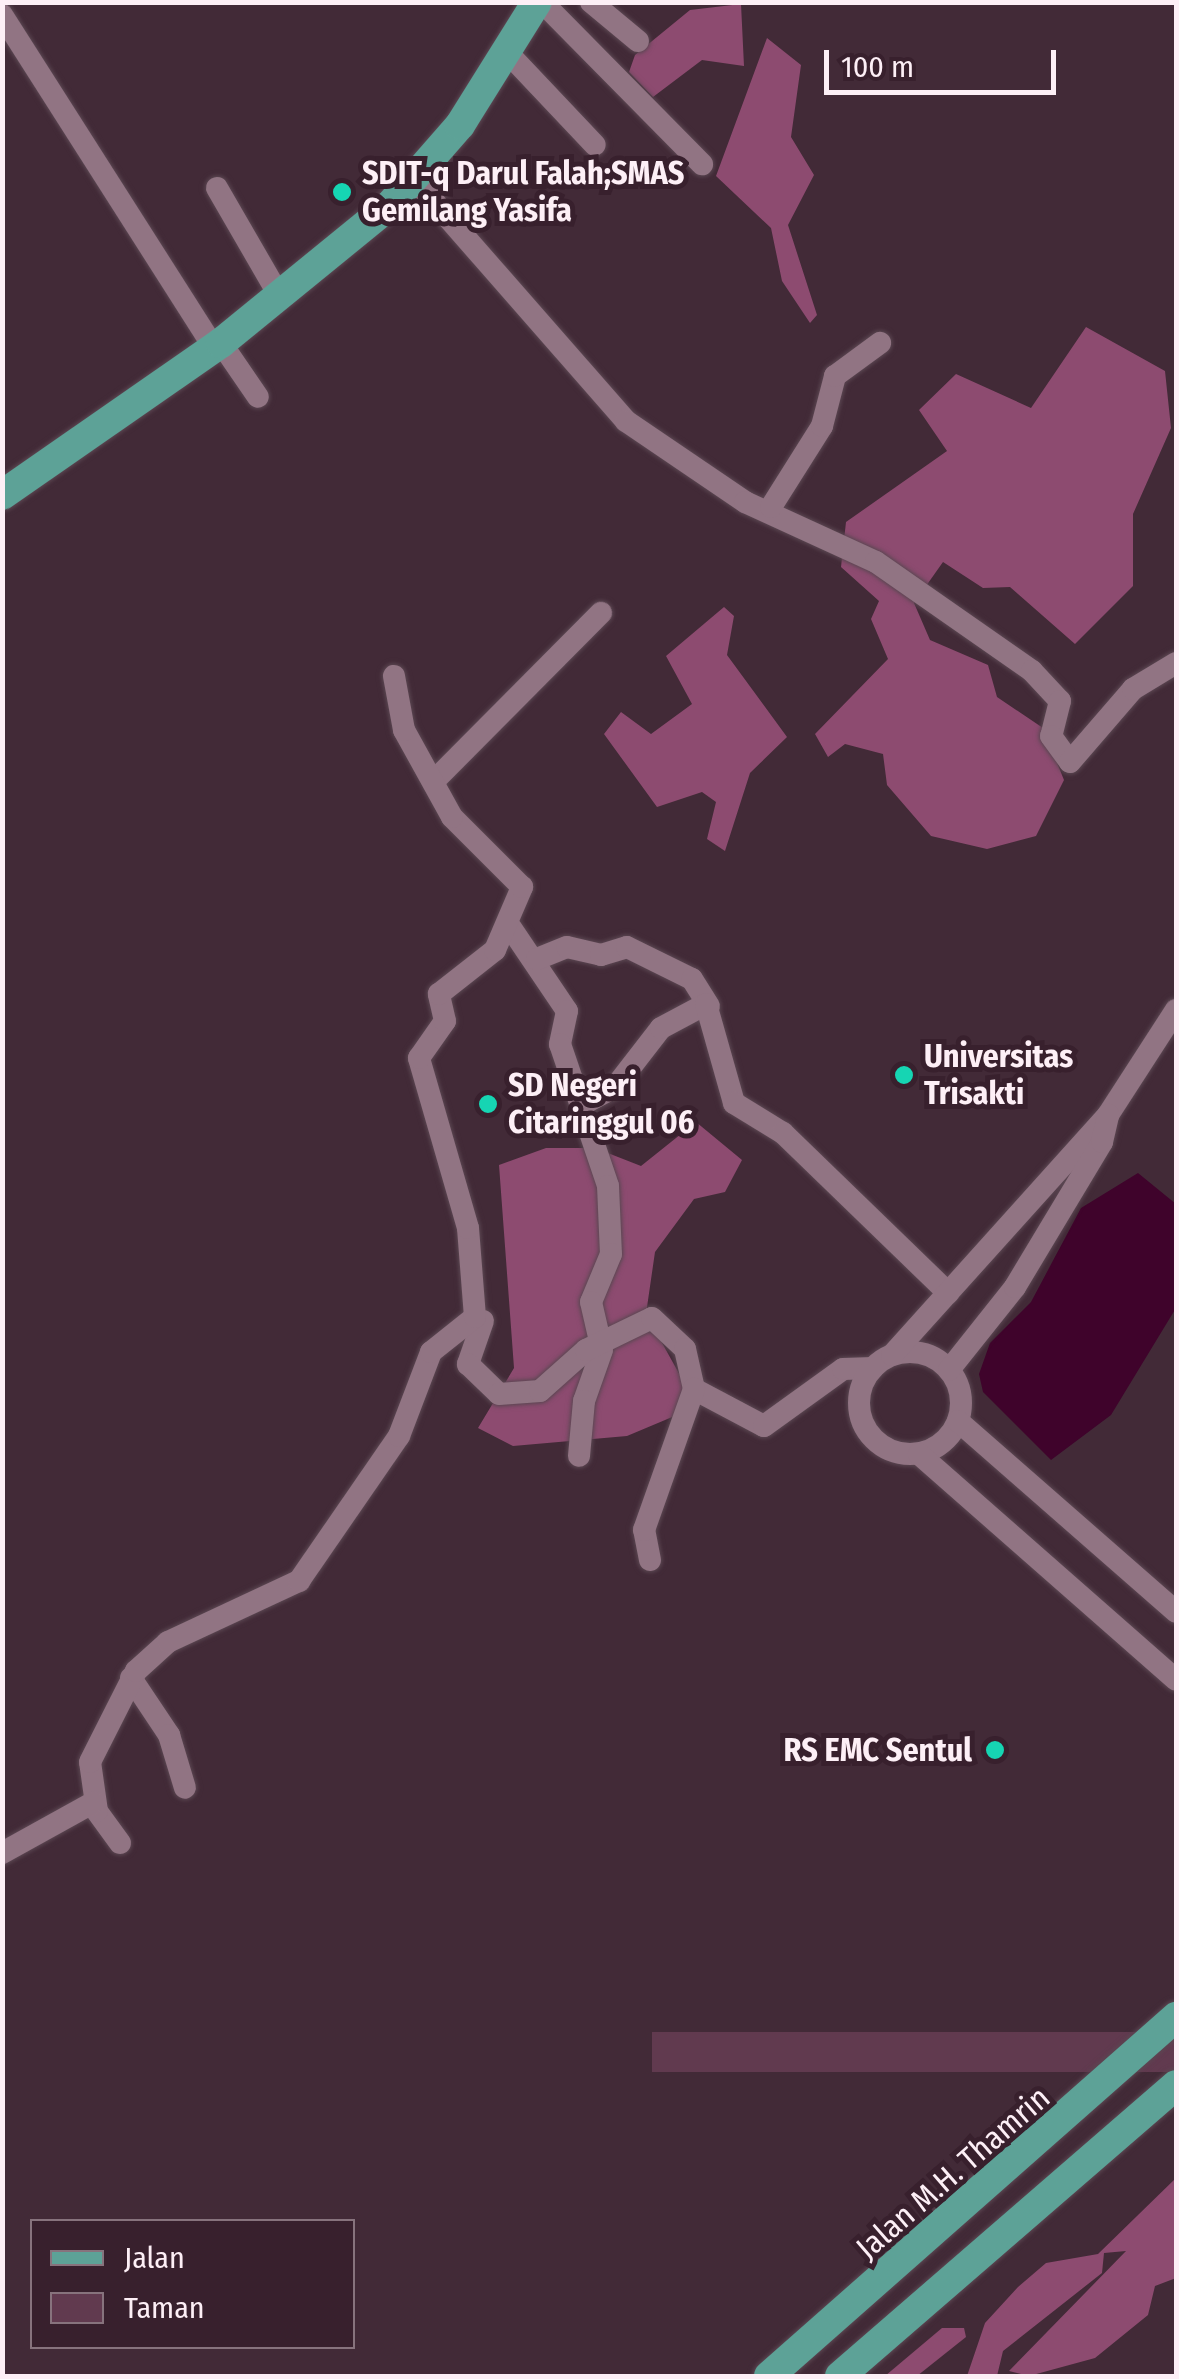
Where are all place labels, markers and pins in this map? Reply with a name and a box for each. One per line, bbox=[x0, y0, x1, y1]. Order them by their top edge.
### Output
place label: SDIT-q Darul Falah;SMAS Gemilang Yasifa bbox=[362, 155, 684, 230]
marker: SDIT-q Darul Falah;SMAS Gemilang Yasifa bbox=[331, 181, 353, 203]
place label: Universitas Trisakti bbox=[924, 1038, 1073, 1113]
marker: Universitas Trisakti bbox=[893, 1064, 915, 1086]
place label: SD Negeri Citaringgul 06 bbox=[508, 1067, 694, 1142]
marker: SD Negeri Citaringgul 06 bbox=[477, 1093, 499, 1115]
place label: RS EMC Sentul bbox=[784, 1731, 972, 1769]
marker: RS EMC Sentul bbox=[982, 1737, 1008, 1763]

